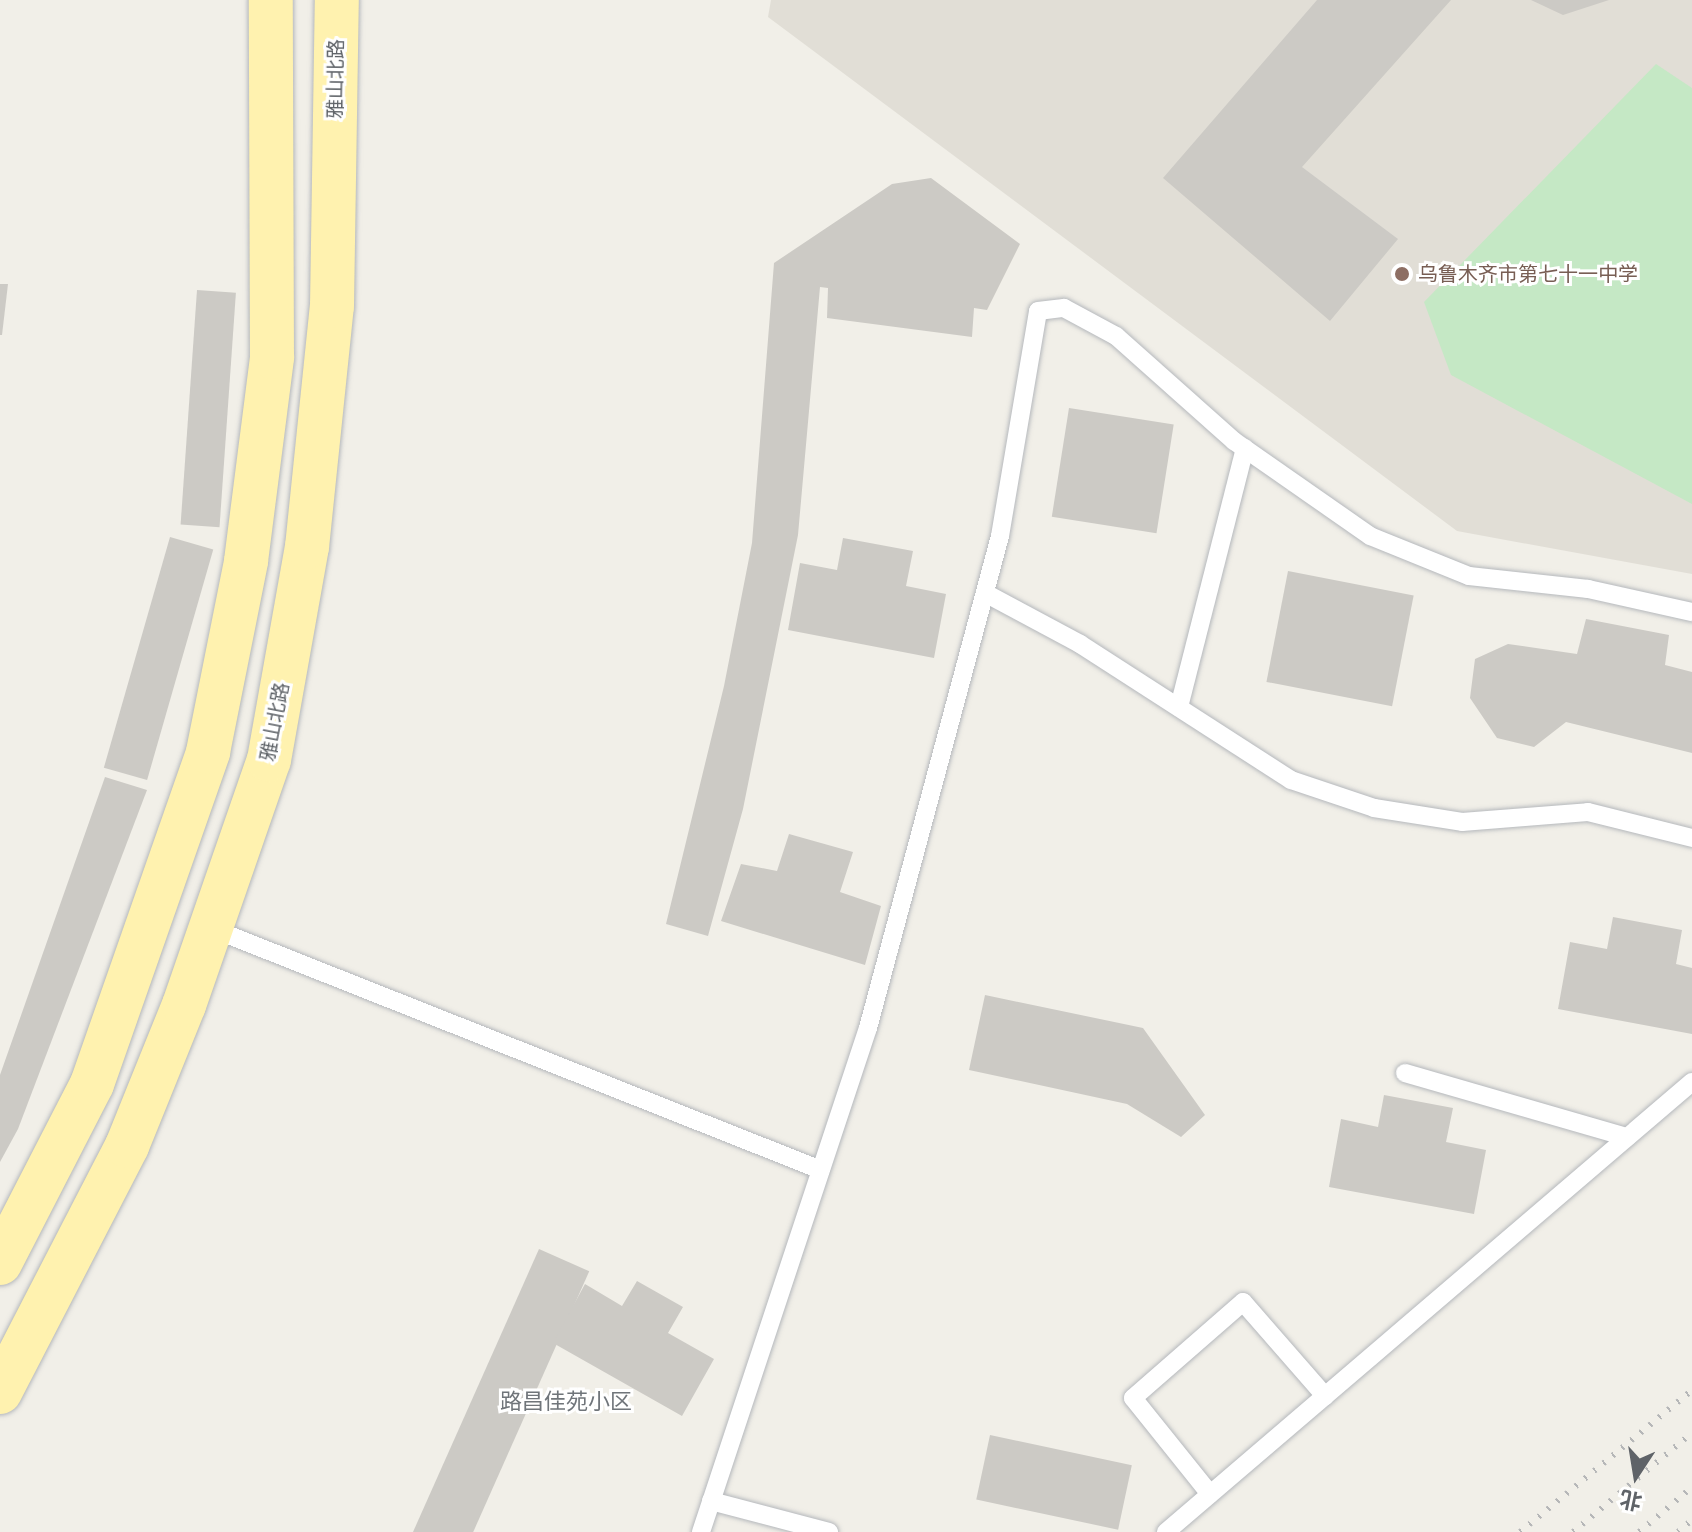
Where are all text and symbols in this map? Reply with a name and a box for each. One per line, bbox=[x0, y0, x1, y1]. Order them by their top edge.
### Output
street label: 雅山北路 bbox=[323, 39, 349, 119]
place label: 乌鲁木齐市第七十一中学 bbox=[1418, 262, 1638, 286]
marker: 乌鲁木齐市第七十一中学 bbox=[1393, 265, 1411, 283]
street label: 雅山北路 bbox=[256, 680, 294, 764]
district label: 路昌佳苑小区 bbox=[500, 1389, 632, 1415]
north arrow bbox=[1596, 1436, 1676, 1516]
text: 北 bbox=[1617, 1484, 1644, 1515]

